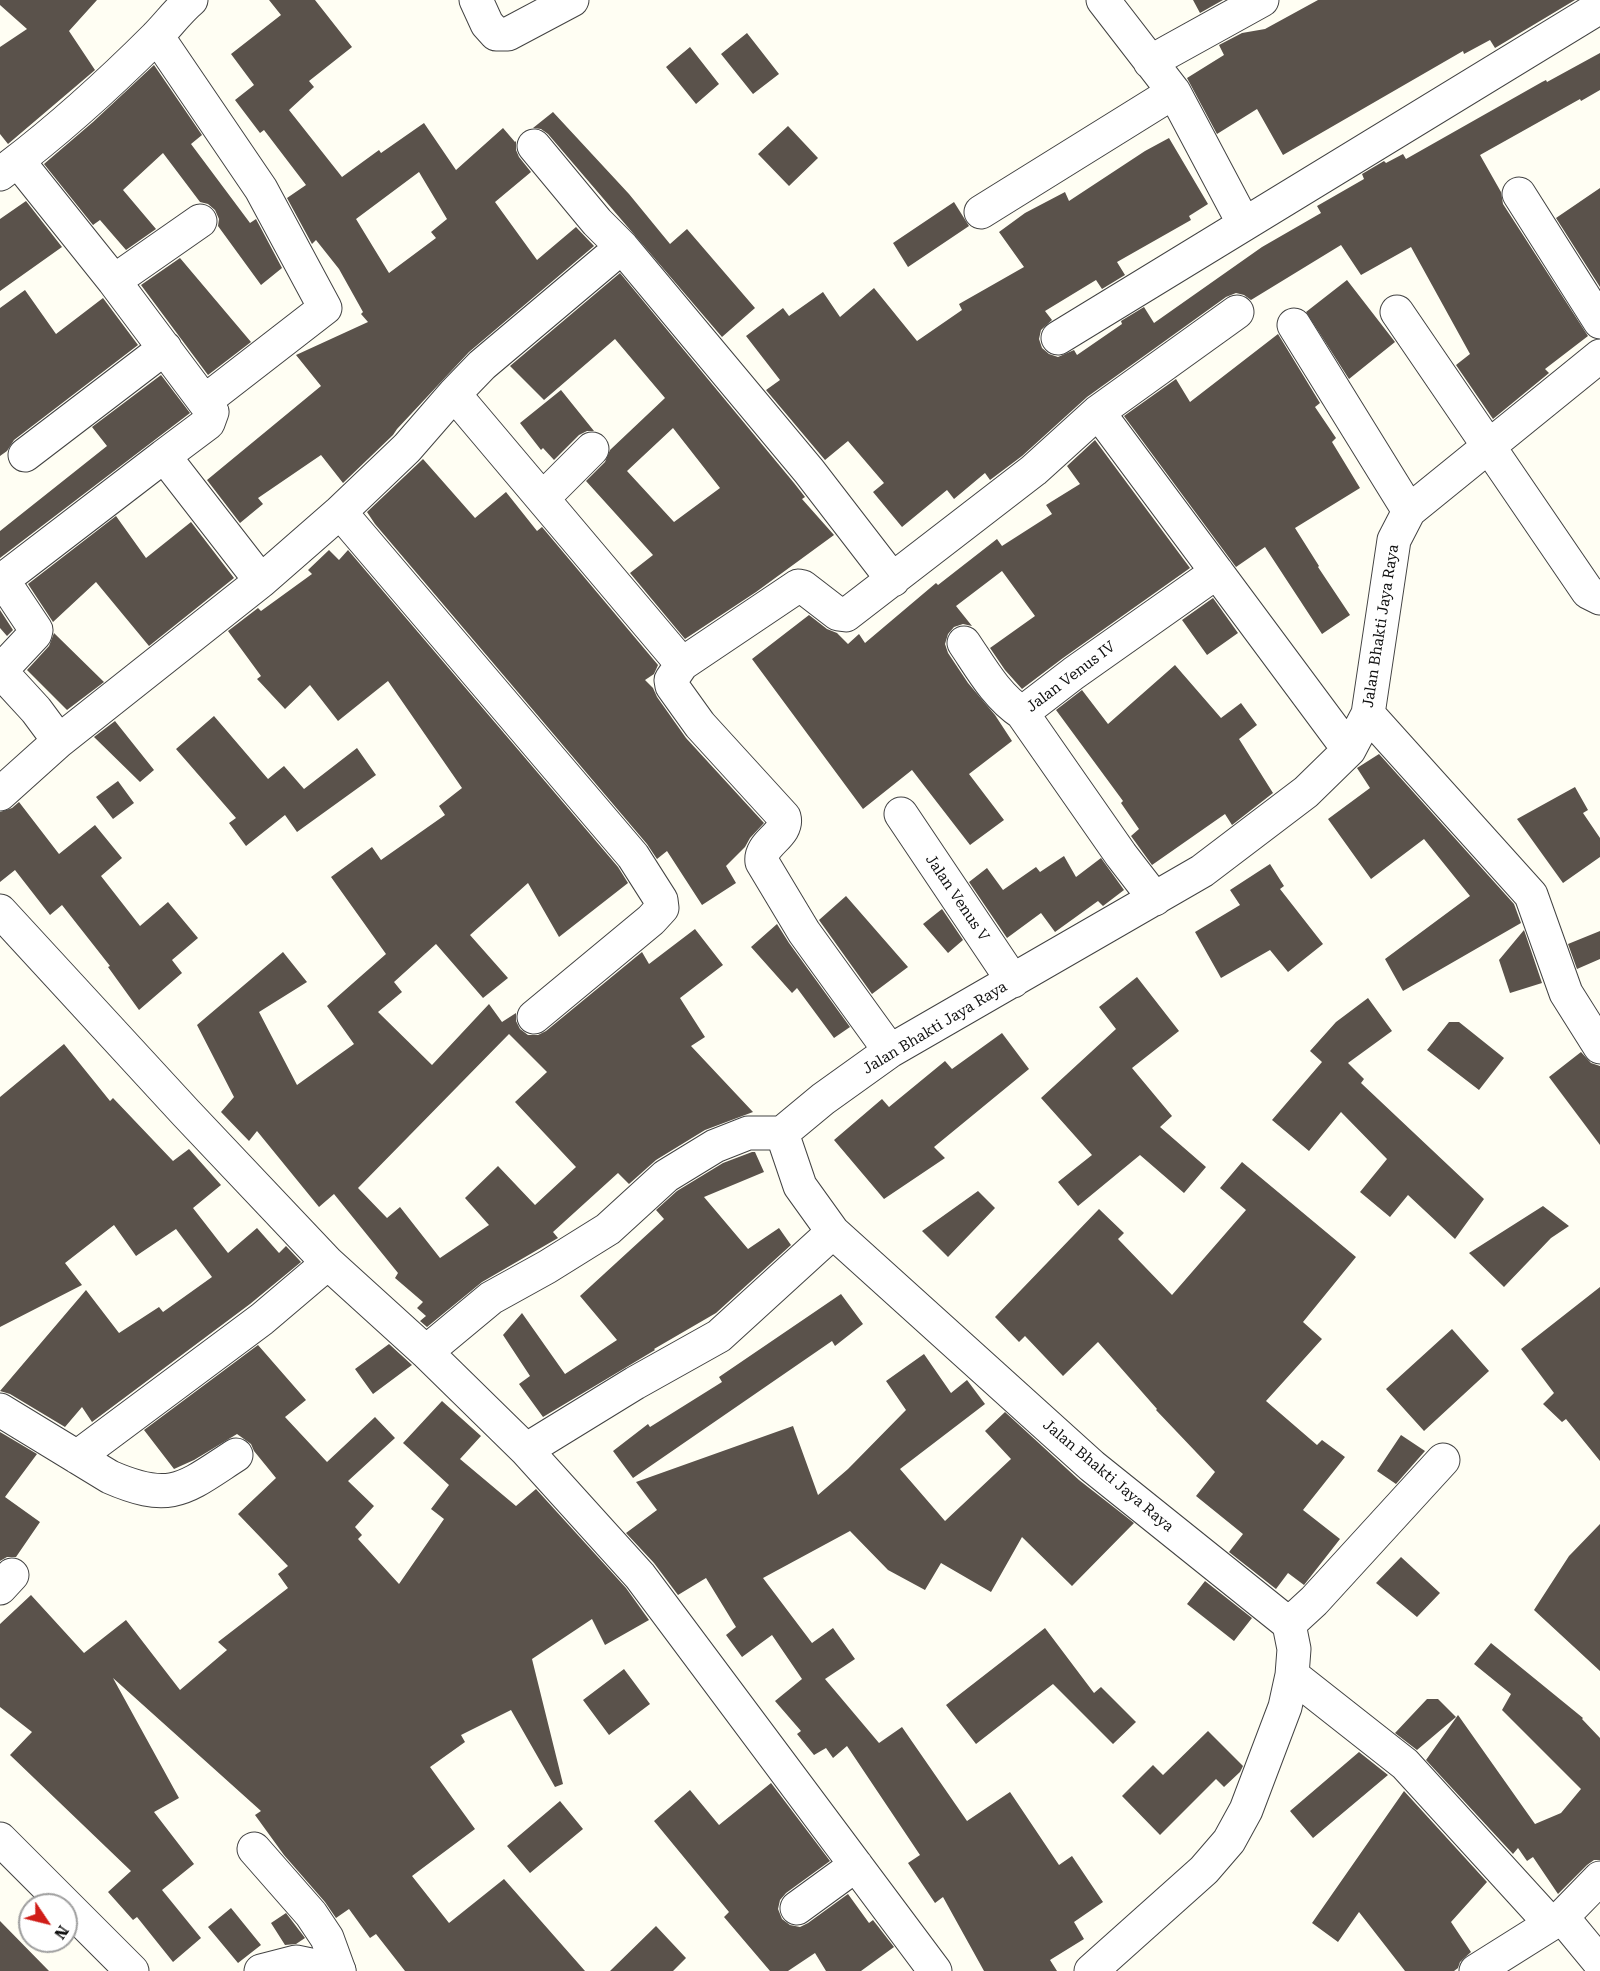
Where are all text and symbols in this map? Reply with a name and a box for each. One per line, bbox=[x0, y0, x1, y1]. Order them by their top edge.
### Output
street label: Jalan Bhakti Jaya Raya bbox=[1359, 543, 1403, 709]
street label: Jalan Venus IV bbox=[1023, 638, 1119, 716]
street label: Jalan Venus V bbox=[921, 851, 993, 945]
street label: Jalan Bhakti Jaya Raya bbox=[860, 978, 1010, 1078]
street label: Jalan Bhakti Jaya Raya bbox=[1039, 1416, 1177, 1536]
north arrow bbox=[18, 1893, 78, 1953]
text: N bbox=[50, 1922, 73, 1943]

